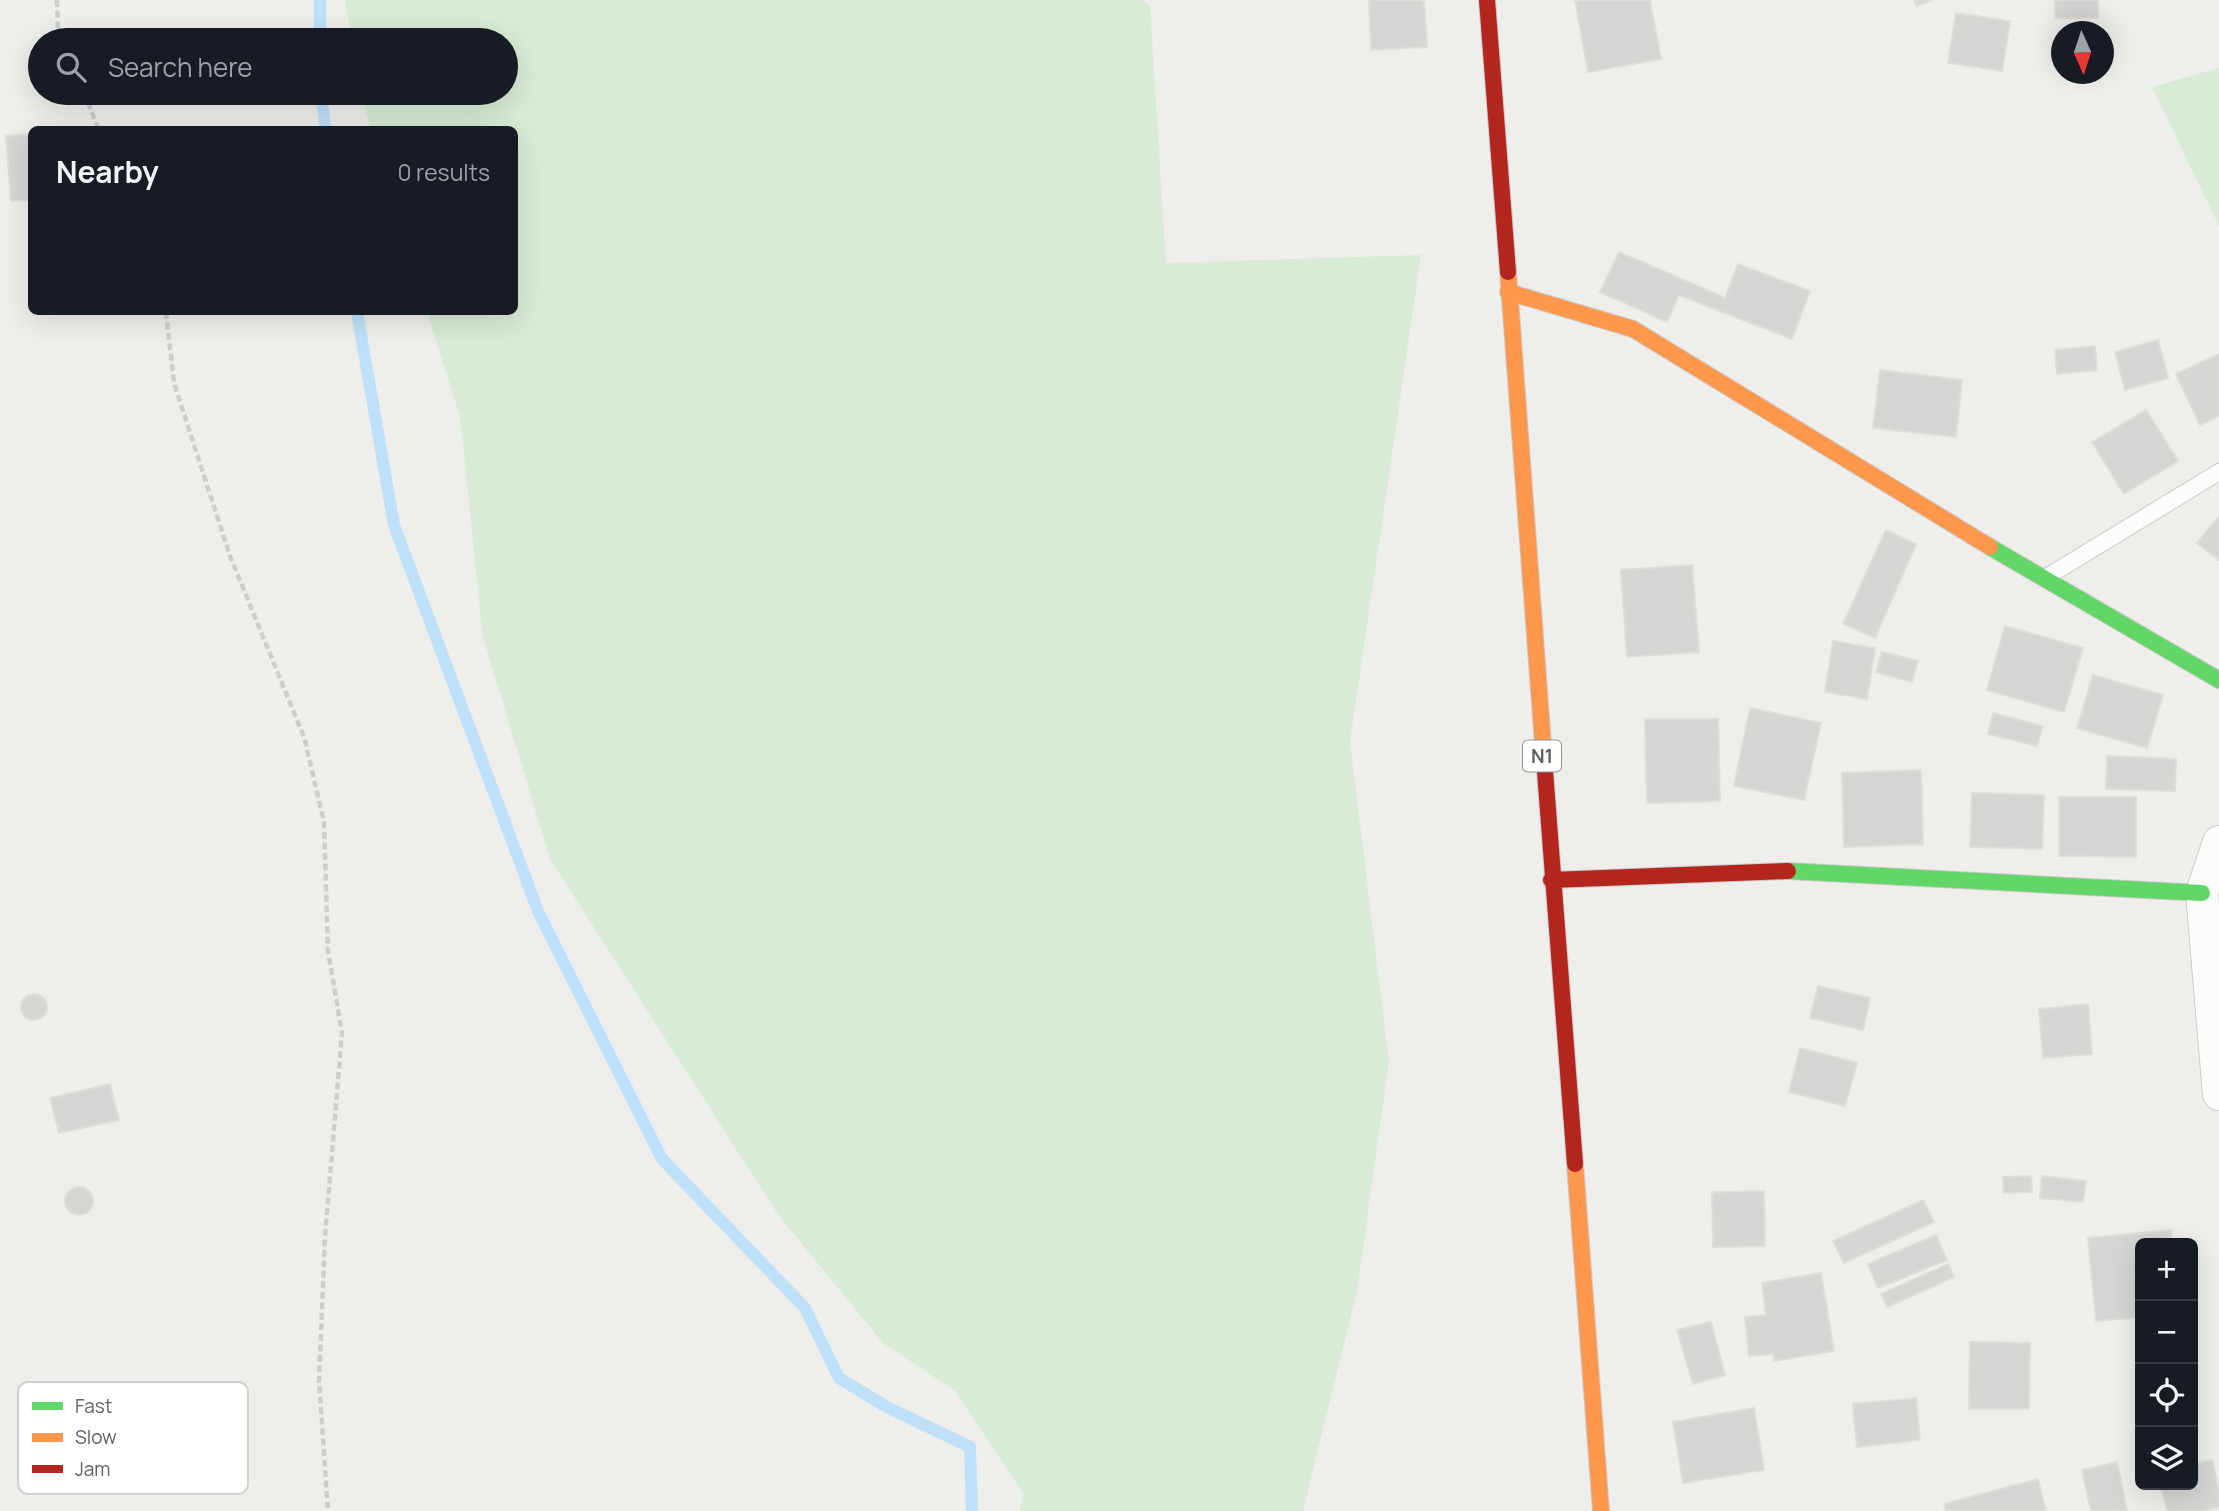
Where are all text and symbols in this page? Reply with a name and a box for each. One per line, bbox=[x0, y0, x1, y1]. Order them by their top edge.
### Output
north arrow bbox=[2051, 21, 2114, 84]
search box bbox=[28, 28, 518, 105]
icon: search bbox=[52, 48, 90, 86]
text: Search here bbox=[108, 49, 253, 85]
text: Nearby bbox=[56, 151, 159, 192]
text: 0 results bbox=[397, 156, 490, 188]
road number: N1 bbox=[1523, 740, 1561, 772]
map controls bbox=[2135, 1238, 2198, 1490]
button: + bbox=[2135, 1238, 2198, 1301]
button: − bbox=[2135, 1301, 2198, 1364]
button: locate bbox=[2135, 1364, 2198, 1427]
legend bbox=[18, 1382, 248, 1494]
text: Fast bbox=[75, 1393, 112, 1419]
text: Slow bbox=[75, 1424, 117, 1450]
button: layers bbox=[2135, 1427, 2198, 1490]
text: Jam bbox=[75, 1456, 110, 1482]

